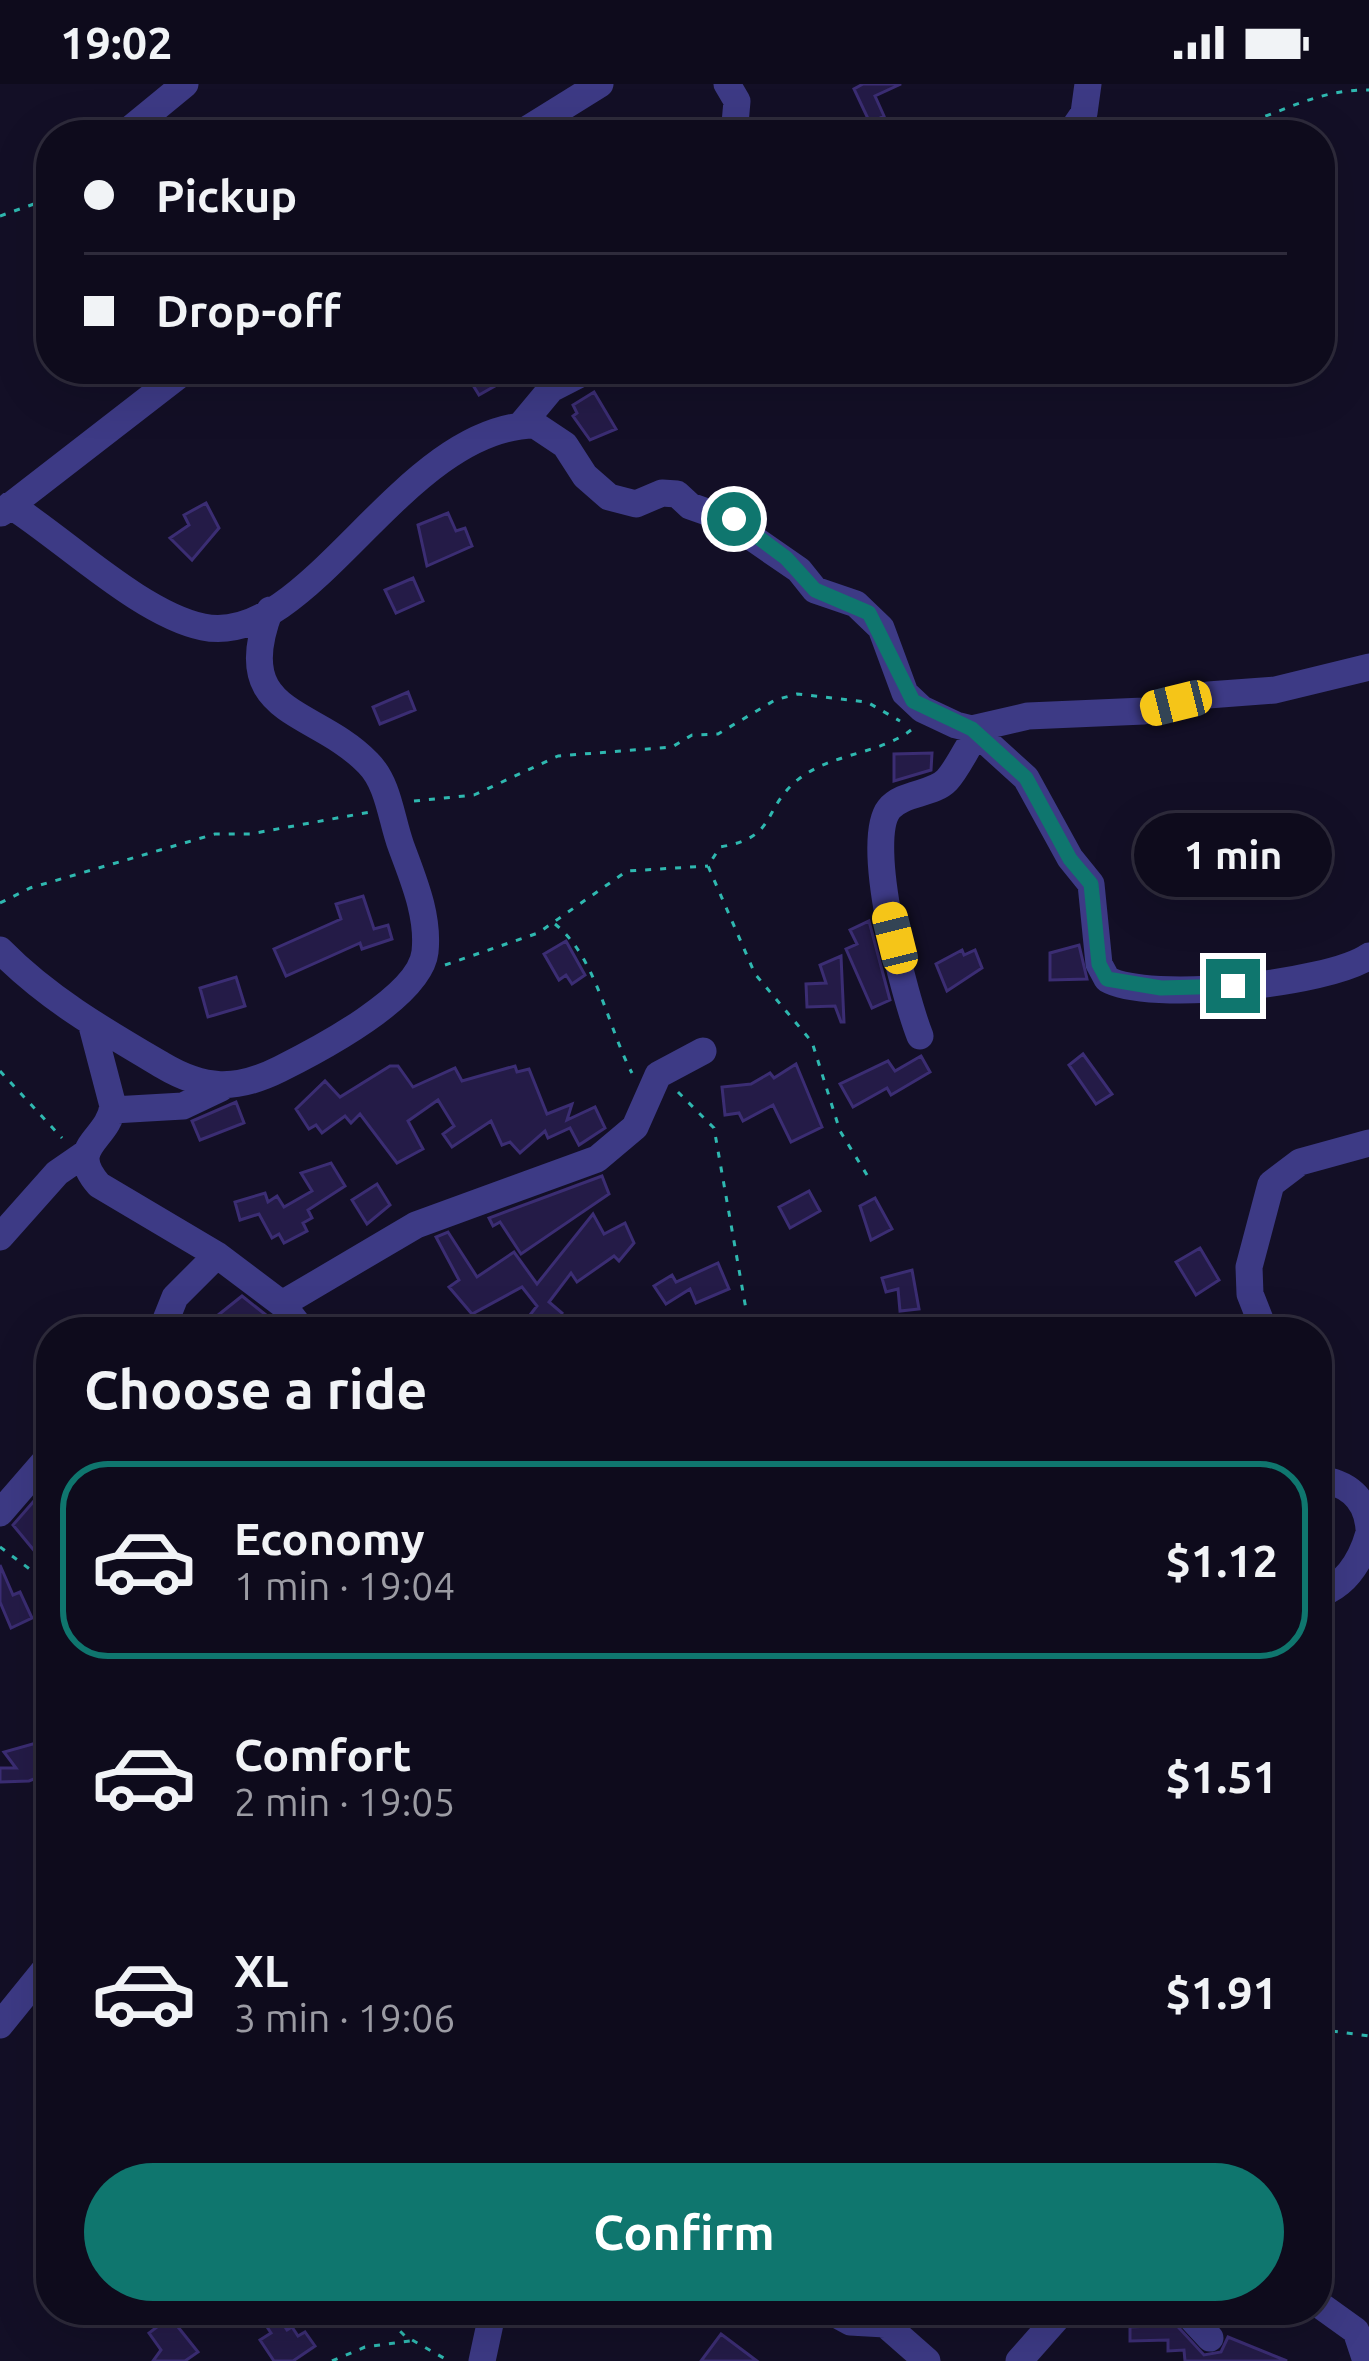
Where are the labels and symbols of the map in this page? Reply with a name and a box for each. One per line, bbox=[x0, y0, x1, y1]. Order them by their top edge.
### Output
route start bbox=[707, 492, 761, 546]
car bbox=[1137, 677, 1215, 729]
callout: 1 min bbox=[1134, 812, 1332, 896]
car bbox=[869, 899, 921, 977]
route end bbox=[1206, 959, 1260, 1013]

